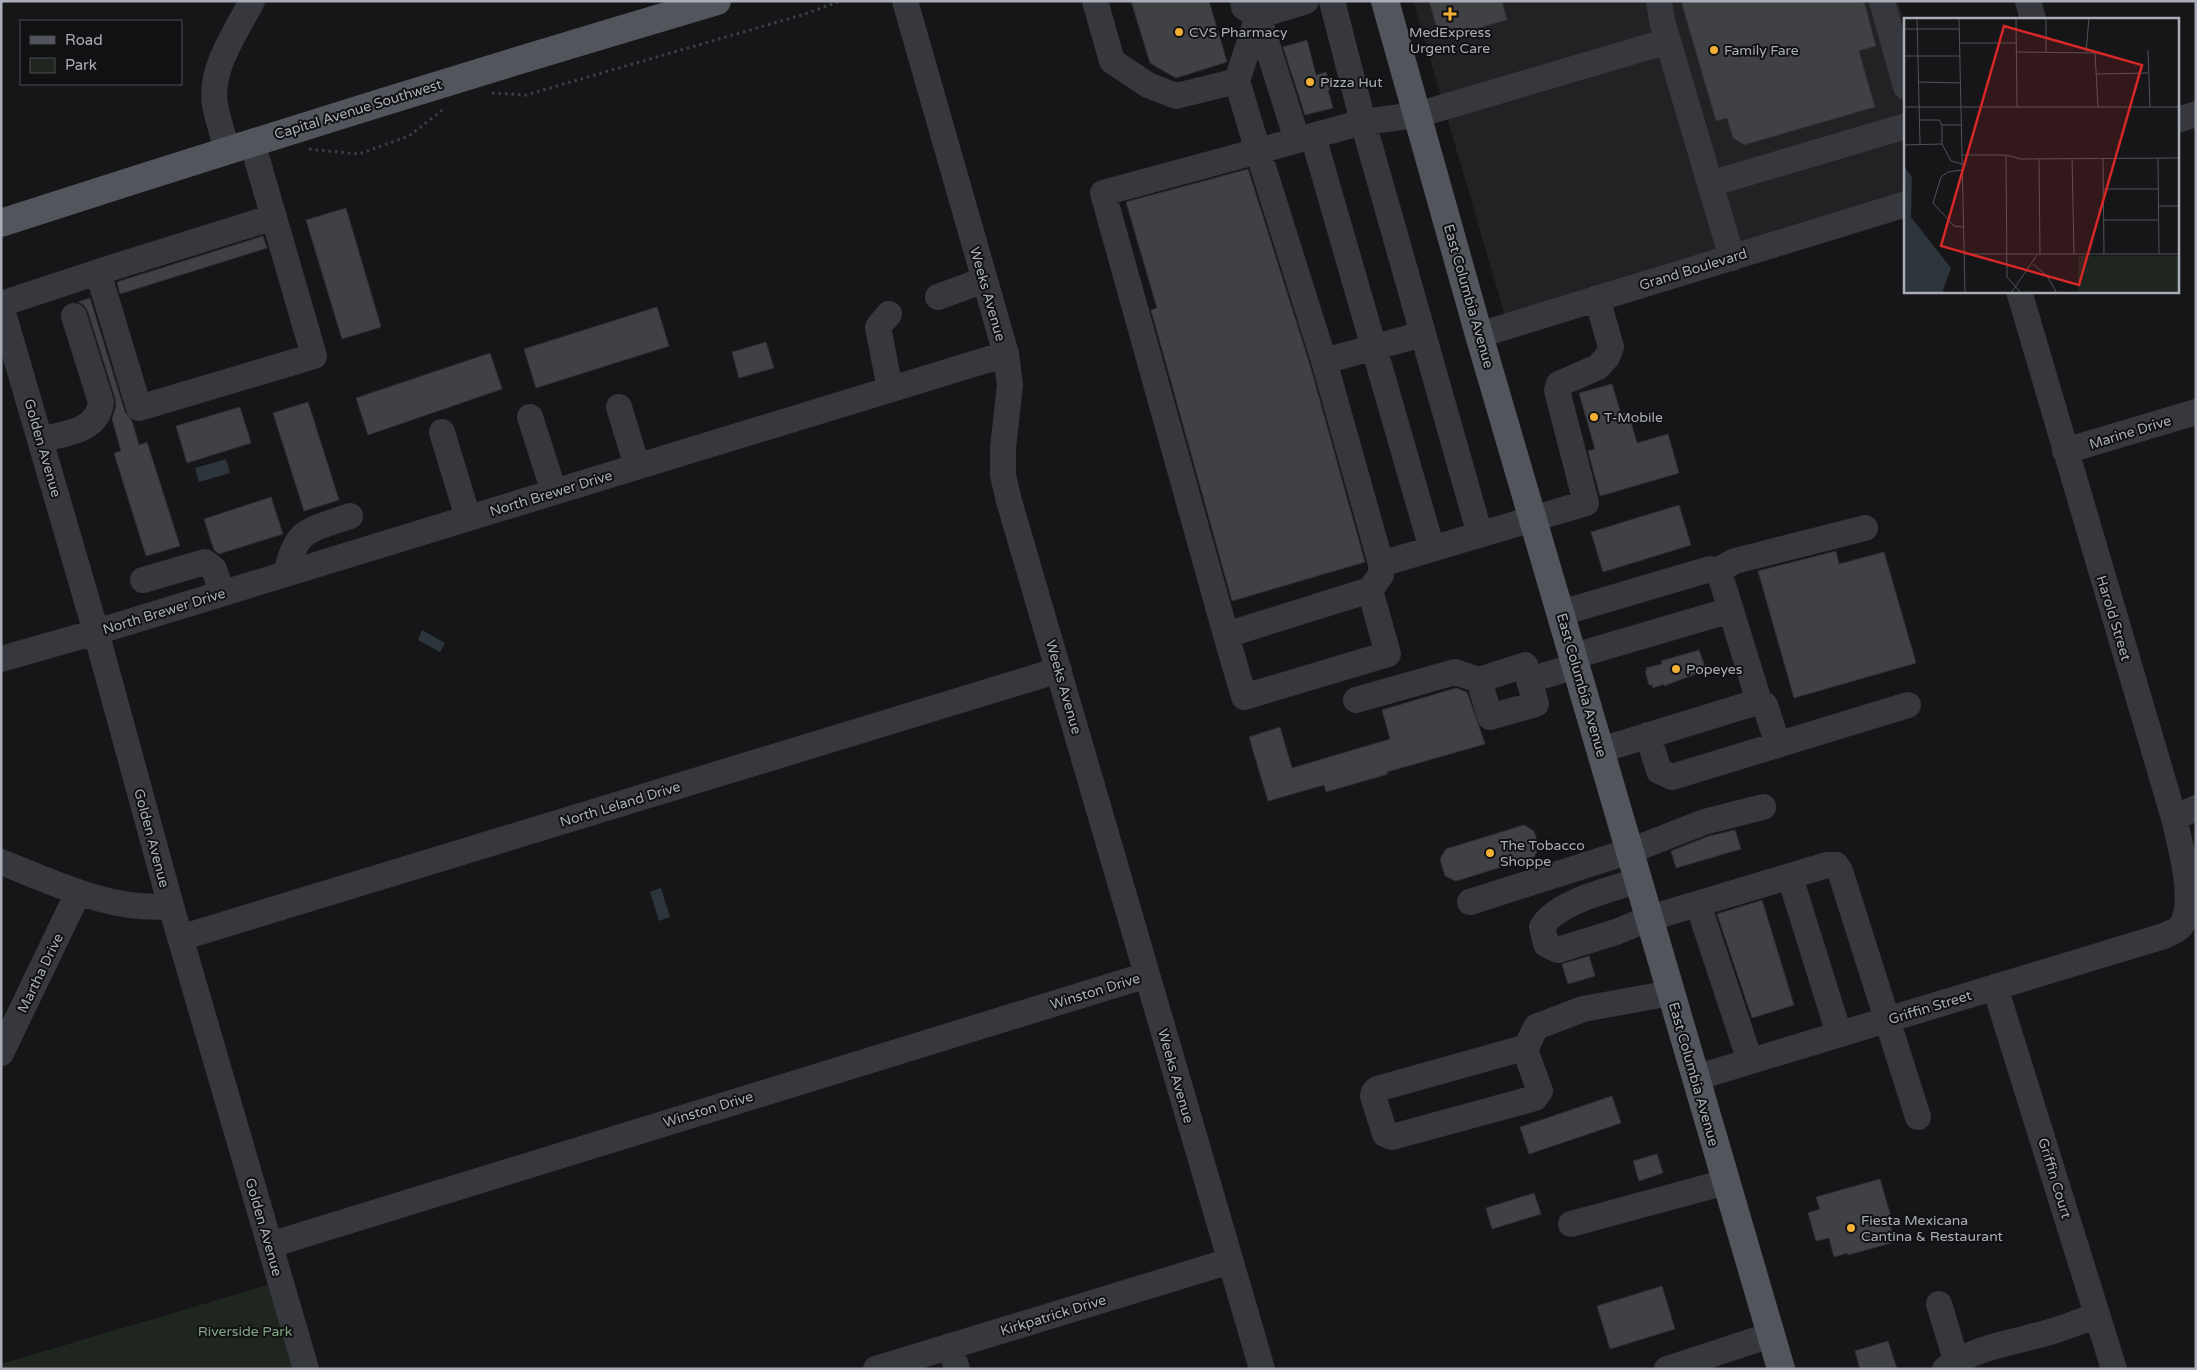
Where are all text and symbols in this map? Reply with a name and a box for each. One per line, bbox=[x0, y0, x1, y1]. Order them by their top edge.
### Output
marker: MedExpress Urgent Care bbox=[1443, 7, 1457, 21]
inset map bbox=[1904, 18, 2180, 292]
legend bbox=[20, 20, 182, 85]
place label: CVS Pharmacy bbox=[1189, 24, 1288, 41]
place label: MedExpress Urgent Care bbox=[1409, 24, 1491, 57]
marker: CVS Pharmacy bbox=[1173, 26, 1185, 38]
text: Road bbox=[65, 31, 103, 49]
place label: Family Fare bbox=[1724, 42, 1799, 59]
marker: Family Fare bbox=[1708, 44, 1720, 56]
text: Park bbox=[65, 56, 97, 74]
place label: Pizza Hut bbox=[1320, 74, 1383, 91]
street label: Capital Avenue Southwest bbox=[272, 76, 445, 143]
marker: Pizza Hut bbox=[1304, 76, 1316, 88]
street label: East Columbia Avenue bbox=[1440, 222, 1497, 370]
street label: Weeks Avenue bbox=[966, 245, 1009, 343]
street label: Grand Boulevard bbox=[1637, 245, 1749, 294]
street label: Golden Avenue bbox=[20, 397, 65, 499]
place label: T-Mobile bbox=[1604, 409, 1663, 426]
marker: T-Mobile bbox=[1588, 411, 1600, 423]
street label: Marine Drive bbox=[2087, 412, 2173, 453]
street label: North Brewer Drive bbox=[488, 467, 615, 520]
street label: Harold Street bbox=[2093, 574, 2135, 663]
street label: North Brewer Drive bbox=[101, 585, 228, 638]
street label: East Columbia Avenue bbox=[1553, 611, 1610, 759]
street label: Weeks Avenue bbox=[1042, 638, 1085, 736]
place label: Popeyes bbox=[1686, 661, 1743, 678]
marker: Popeyes bbox=[1670, 663, 1682, 675]
street label: North Leland Drive bbox=[558, 778, 683, 831]
street label: Golden Avenue bbox=[130, 787, 173, 889]
place label: The Tobacco Shoppe bbox=[1500, 837, 1585, 870]
marker: The Tobacco Shoppe bbox=[1484, 847, 1496, 859]
street label: Martha Drive bbox=[14, 931, 67, 1016]
street label: Winston Drive bbox=[1048, 970, 1142, 1013]
street label: Griffin Street bbox=[1887, 987, 1974, 1028]
street label: East Columbia Avenue bbox=[1665, 1000, 1722, 1148]
street label: Weeks Avenue bbox=[1154, 1027, 1197, 1125]
street label: Winston Drive bbox=[661, 1088, 755, 1131]
street label: Griffin Court bbox=[2034, 1136, 2075, 1221]
street label: Golden Avenue bbox=[241, 1176, 286, 1278]
place label: Fiesta Mexicana Cantina & Restaurant bbox=[1861, 1212, 2004, 1245]
marker: Fiesta Mexicana Cantina & Restaurant bbox=[1845, 1222, 1857, 1234]
street label: Kirkpatrick Drive bbox=[998, 1291, 1108, 1340]
park label: Riverside Park bbox=[198, 1323, 293, 1340]

